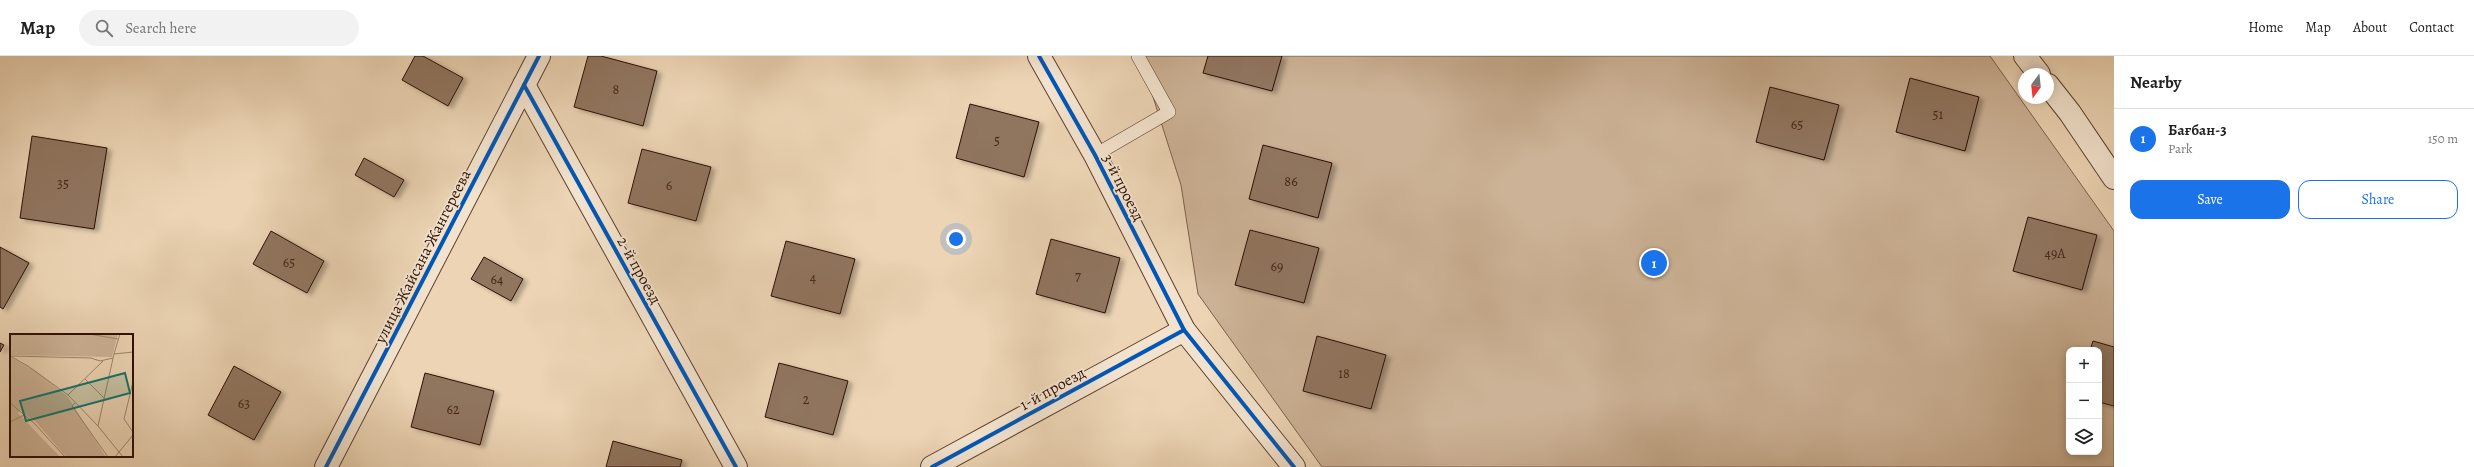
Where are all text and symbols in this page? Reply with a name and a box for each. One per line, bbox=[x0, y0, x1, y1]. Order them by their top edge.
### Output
search box bbox=[79, 10, 359, 46]
text: Map bbox=[20, 15, 55, 41]
icon: search bbox=[93, 17, 115, 39]
text: Search here bbox=[125, 18, 197, 38]
text: Home bbox=[2248, 18, 2283, 37]
text: Map bbox=[2305, 18, 2331, 37]
text: About bbox=[2353, 18, 2387, 37]
text: Contact bbox=[2409, 18, 2454, 37]
north arrow bbox=[2018, 68, 2054, 104]
text: Nearby bbox=[2130, 71, 2181, 94]
house number: 8 bbox=[613, 80, 620, 99]
house number: 51 bbox=[1933, 105, 1944, 124]
house number: 65 bbox=[1791, 115, 1803, 134]
text: Бағбан-3 bbox=[2168, 120, 2227, 140]
text: 1 bbox=[2141, 130, 2145, 147]
text: 150 m bbox=[2428, 130, 2458, 147]
house number: 5 bbox=[994, 131, 1000, 150]
text: Park bbox=[2168, 140, 2192, 157]
street label: 3-й проезд bbox=[1097, 150, 1150, 225]
street label: улица Жайсана Жангереева bbox=[369, 165, 477, 348]
house number: 86 bbox=[1284, 172, 1298, 191]
house number: 35 bbox=[57, 174, 69, 193]
house number: 6 bbox=[666, 176, 672, 195]
button: Save bbox=[2130, 180, 2290, 219]
button: Share bbox=[2298, 180, 2458, 219]
your location bbox=[946, 229, 966, 249]
street label: 2-й проезд bbox=[612, 233, 667, 308]
house number: 49А bbox=[2045, 244, 2066, 263]
pin: 1 bbox=[1641, 248, 1667, 278]
house number: 65 bbox=[283, 253, 295, 272]
house number: 69 bbox=[1271, 257, 1283, 276]
house number: 7 bbox=[1075, 267, 1081, 286]
house number: 4 bbox=[810, 268, 816, 287]
house number: 64 bbox=[491, 270, 503, 289]
inset map bbox=[10, 334, 133, 457]
map controls bbox=[2066, 347, 2102, 455]
button: + bbox=[2066, 347, 2102, 383]
street label: 1-й проезд bbox=[1016, 362, 1089, 416]
house number: 18 bbox=[1338, 364, 1350, 383]
button: − bbox=[2066, 383, 2102, 419]
house number: 2 bbox=[803, 390, 810, 409]
house number: 63 bbox=[238, 394, 250, 413]
house number: 62 bbox=[446, 400, 460, 419]
button: layers bbox=[2066, 419, 2102, 455]

